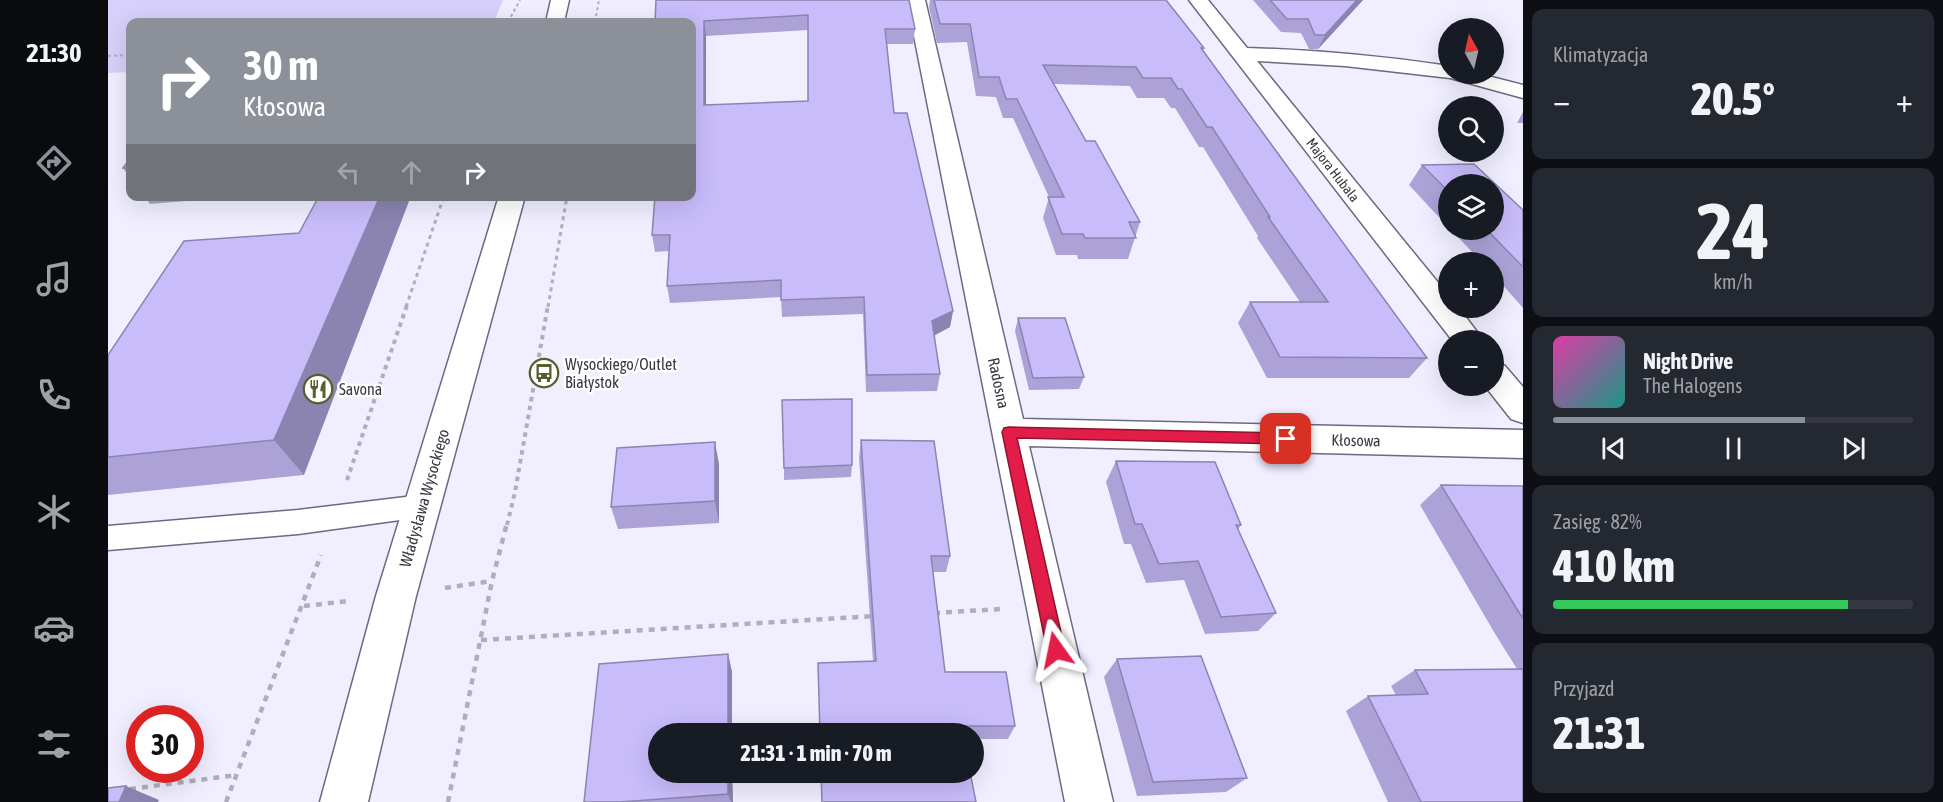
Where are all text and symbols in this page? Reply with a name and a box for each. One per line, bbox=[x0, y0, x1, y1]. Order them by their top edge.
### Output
north arrow bbox=[1438, 18, 1504, 84]
map controls bbox=[1438, 18, 1504, 396]
text: 21:30 bbox=[26, 37, 82, 68]
text: 30 m bbox=[243, 41, 318, 89]
icon: right bbox=[144, 42, 222, 120]
text: Klimatyzacja bbox=[1553, 43, 1648, 66]
text: 20.5° bbox=[1691, 73, 1775, 125]
text: − bbox=[1553, 81, 1570, 119]
text: + bbox=[1896, 81, 1913, 119]
text: Kłosowa bbox=[243, 91, 326, 122]
button: search bbox=[1438, 96, 1504, 162]
street label: Majora Hubala bbox=[1303, 135, 1363, 205]
icon: directions bbox=[33, 142, 75, 184]
icon: left bbox=[332, 156, 365, 189]
icon: ahead bbox=[395, 156, 428, 189]
icon: right bbox=[458, 156, 491, 189]
button: layers bbox=[1438, 174, 1504, 240]
text: 24 bbox=[1696, 186, 1770, 276]
button: + bbox=[1438, 252, 1504, 318]
icon: music bbox=[33, 258, 75, 300]
text: km/h bbox=[1713, 270, 1753, 293]
button: − bbox=[1438, 330, 1504, 396]
text: Night Drive bbox=[1643, 348, 1733, 374]
place label: Wysockiego/Outlet Białystok bbox=[565, 355, 677, 392]
street label: Radosna bbox=[985, 356, 1013, 410]
bus stop icon: Wysockiego/Outlet Białystok bbox=[528, 357, 560, 389]
restaurant icon: Savona bbox=[302, 373, 334, 405]
icon: phone bbox=[33, 374, 75, 416]
text: The Halogens bbox=[1643, 374, 1742, 397]
place label: Savona bbox=[339, 380, 382, 398]
pin bbox=[1260, 413, 1311, 464]
icon: arrive bbox=[1269, 422, 1302, 455]
street label: Władysława Wysockiego bbox=[396, 427, 453, 569]
street label: Kłosowa bbox=[1331, 431, 1381, 449]
icon: previous bbox=[1597, 432, 1630, 465]
icon: pause bbox=[1717, 432, 1750, 465]
icon: next bbox=[1837, 432, 1870, 465]
icon: climate bbox=[33, 491, 75, 533]
text: Zasięg · 82% bbox=[1553, 510, 1642, 533]
text: 410 km bbox=[1553, 540, 1675, 592]
icon: car bbox=[33, 607, 75, 649]
position arrow bbox=[1024, 618, 1088, 682]
text: Przyjazd bbox=[1553, 677, 1615, 700]
speed limit sign: 30 bbox=[126, 705, 204, 783]
text: 21:31 bbox=[1553, 707, 1646, 759]
icon: filters bbox=[33, 723, 75, 765]
text: 21:31 · 1 min · 70 m bbox=[740, 740, 892, 766]

